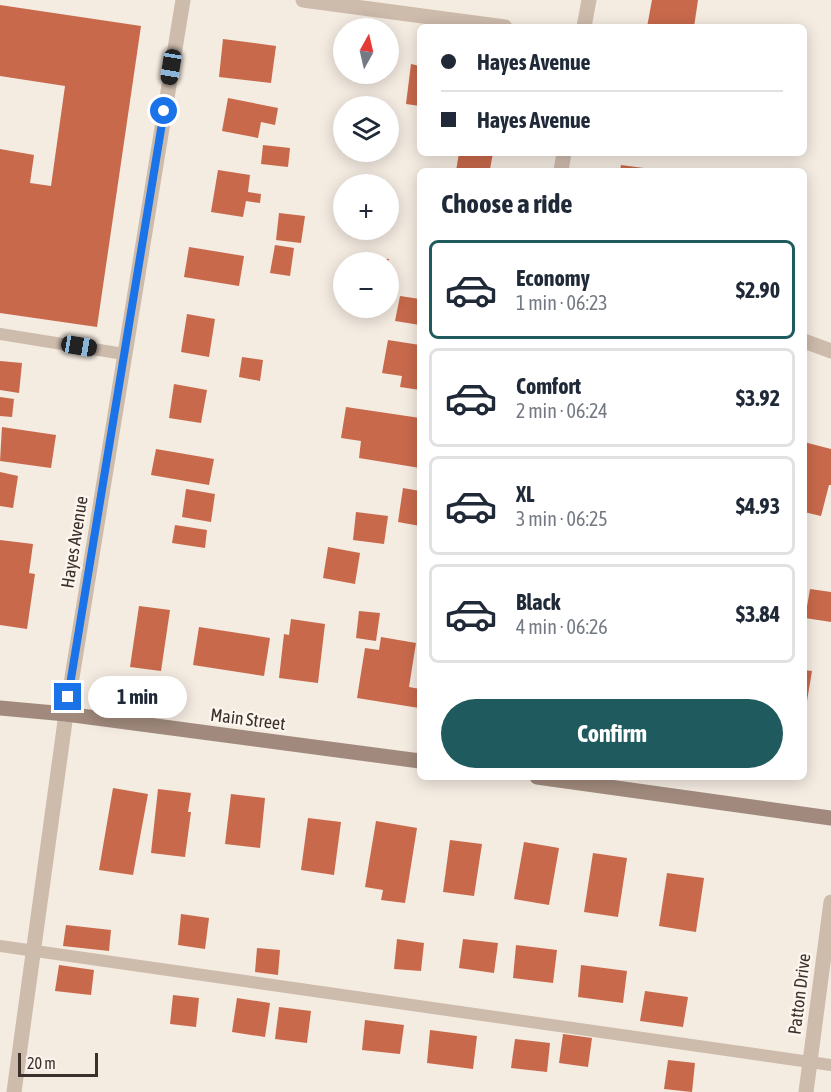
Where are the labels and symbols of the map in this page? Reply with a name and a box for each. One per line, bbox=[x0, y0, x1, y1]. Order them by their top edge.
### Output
north arrow bbox=[333, 18, 399, 84]
car bbox=[159, 48, 183, 86]
route start bbox=[150, 97, 177, 124]
car bbox=[60, 334, 98, 358]
street label: Hayes Avenue bbox=[56, 494, 92, 590]
callout: 1 min bbox=[89, 676, 188, 718]
route end bbox=[54, 683, 81, 710]
street label: Main Street bbox=[209, 704, 287, 734]
street label: Patton Drive bbox=[784, 952, 814, 1036]
scale bar bbox=[18, 1050, 98, 1078]

